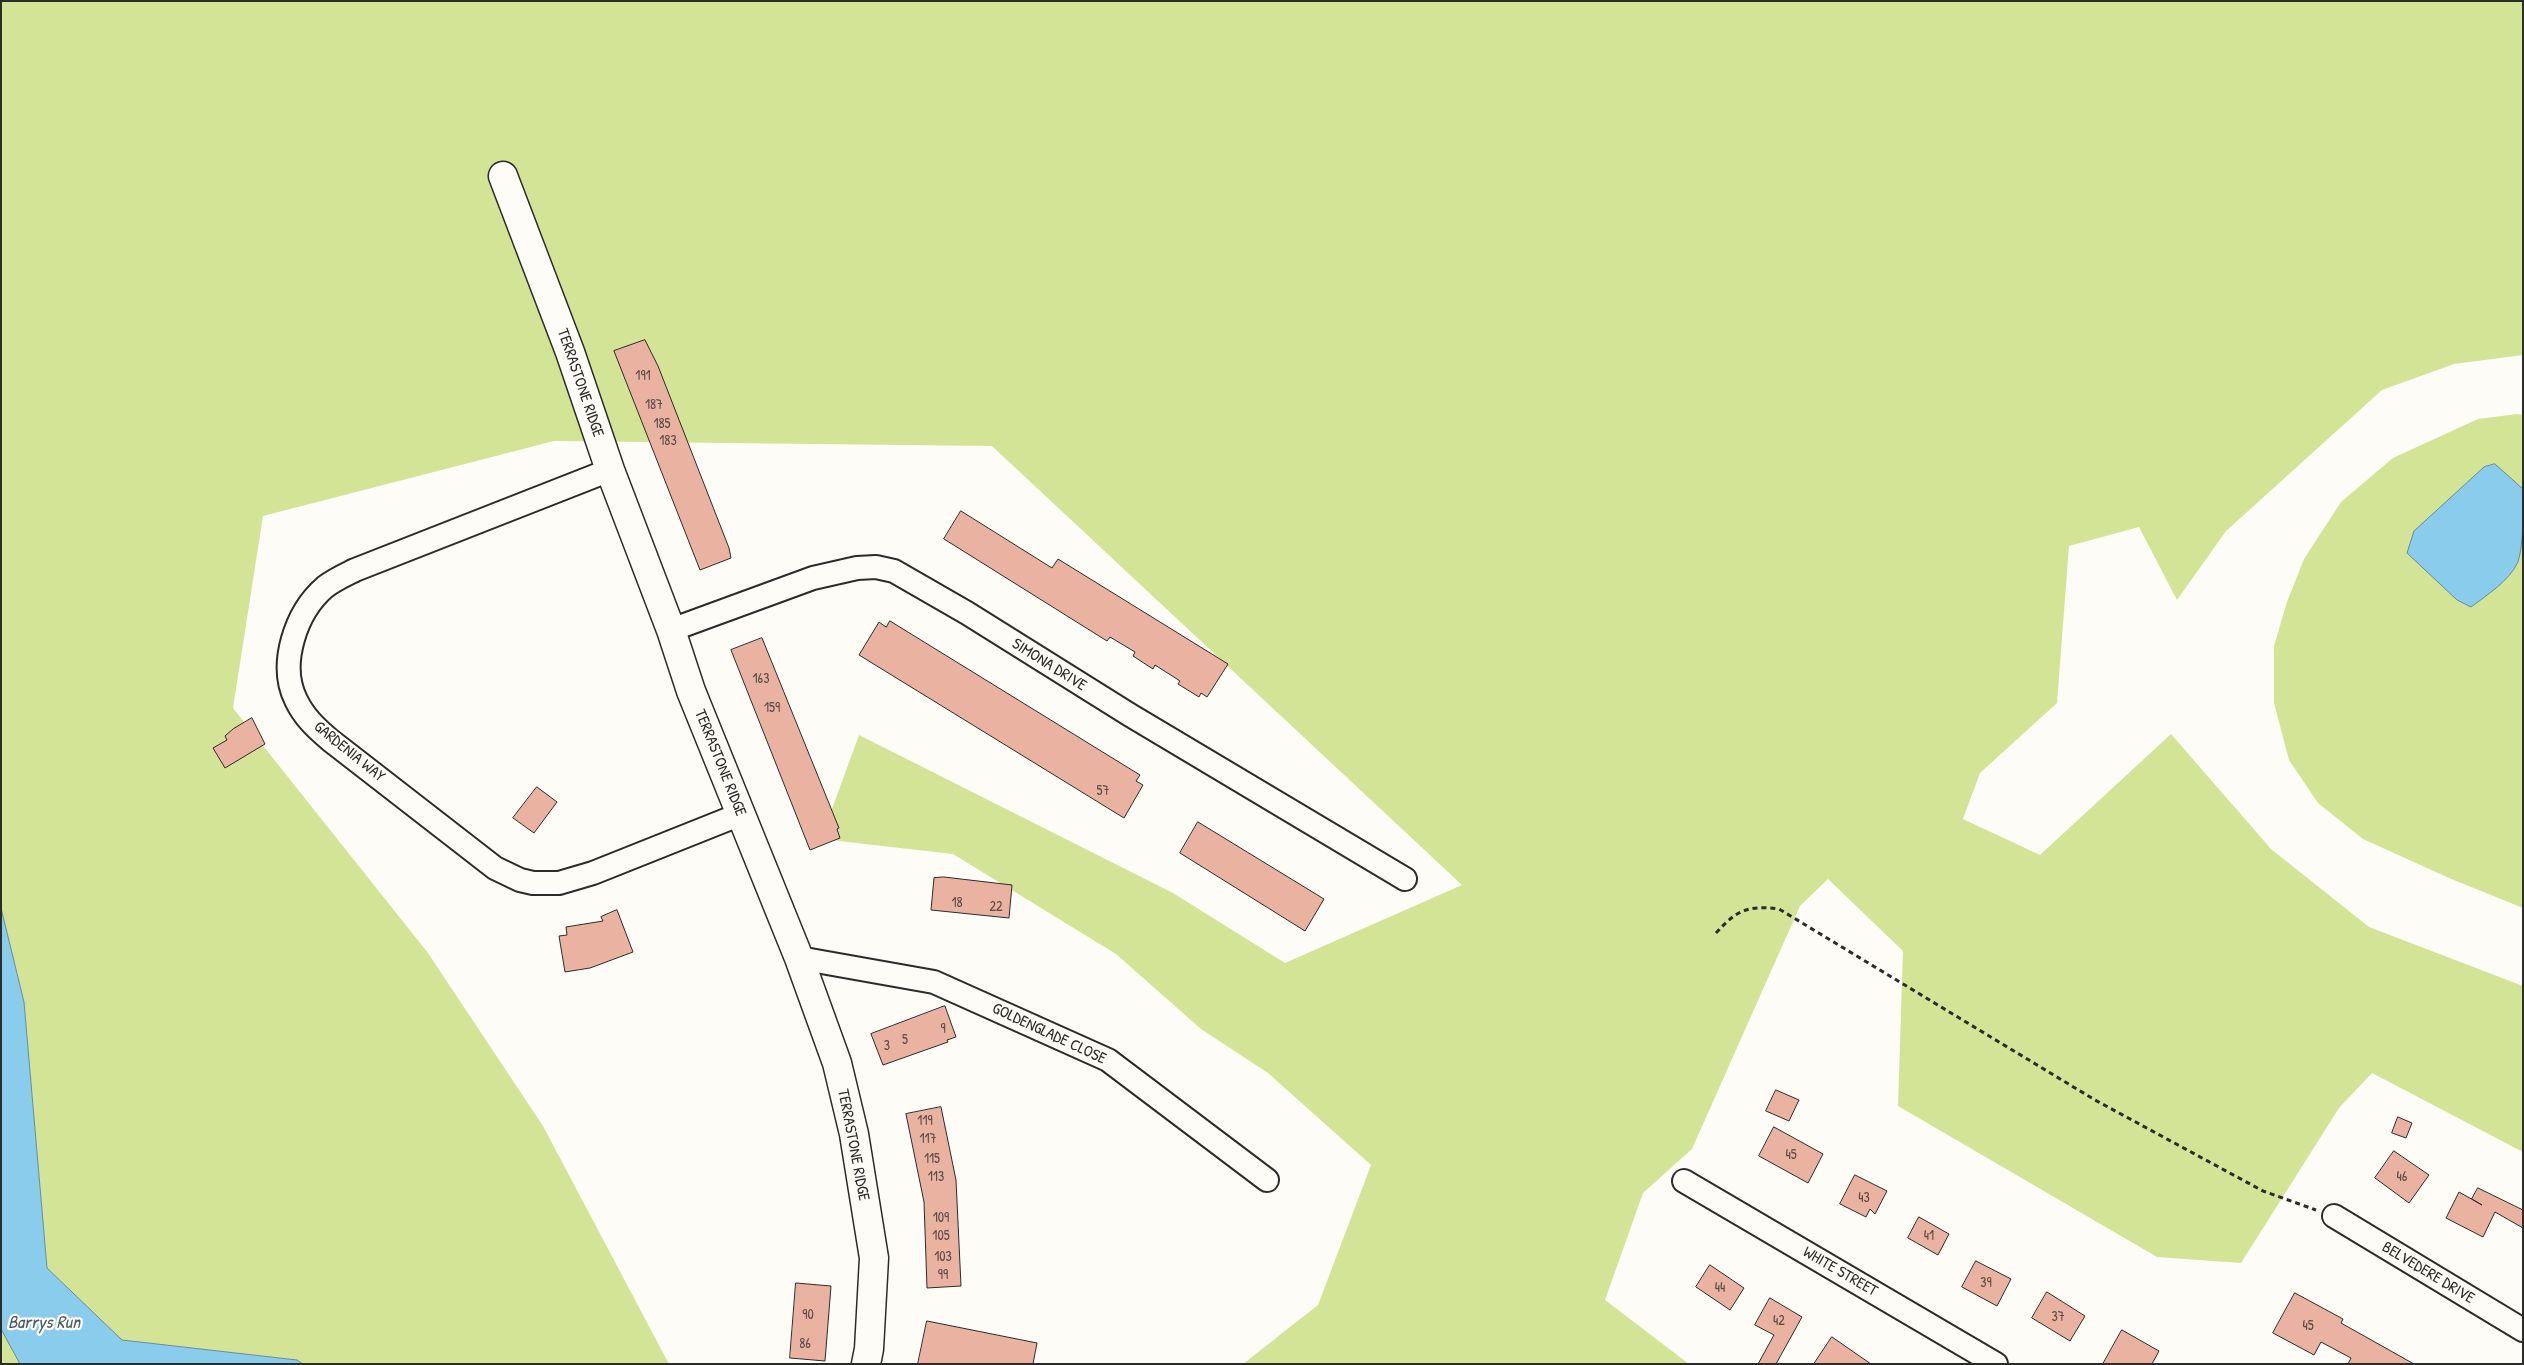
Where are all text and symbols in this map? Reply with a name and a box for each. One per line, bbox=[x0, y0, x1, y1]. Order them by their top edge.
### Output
street label: TERRASTONE RIDGE bbox=[552, 326, 608, 440]
house number: 191 bbox=[635, 368, 651, 384]
house number: 187 bbox=[645, 397, 663, 413]
house number: 185 bbox=[653, 416, 671, 432]
house number: 183 bbox=[659, 433, 677, 449]
street label: SIMONA DRIVE bbox=[1008, 635, 1090, 695]
house number: 163 bbox=[753, 671, 769, 687]
house number: 159 bbox=[764, 700, 780, 716]
street label: TERRASTONE RIDGE bbox=[690, 707, 750, 819]
street label: GARDENIA WAY bbox=[310, 718, 388, 786]
house number: 57 bbox=[1097, 783, 1109, 799]
house number: 18 bbox=[951, 895, 963, 911]
house number: 22 bbox=[989, 899, 1003, 915]
street label: GOLDENGLADE CLOSE bbox=[989, 999, 1109, 1069]
house number: 9 bbox=[940, 1021, 946, 1037]
house number: 5 bbox=[902, 1032, 908, 1048]
house number: 3 bbox=[884, 1038, 890, 1054]
street label: TERRASTONE RIDGE bbox=[833, 1088, 873, 1202]
house number: 119 bbox=[917, 1113, 933, 1129]
house number: 117 bbox=[919, 1131, 937, 1147]
house number: 45 bbox=[1785, 1147, 1797, 1163]
house number: 115 bbox=[924, 1151, 940, 1167]
house number: 113 bbox=[928, 1169, 944, 1185]
house number: 46 bbox=[2397, 1169, 2407, 1185]
house number: 43 bbox=[1858, 1190, 1870, 1206]
house number: 109 bbox=[933, 1210, 949, 1226]
house number: 105 bbox=[932, 1228, 950, 1244]
house number: 41 bbox=[1924, 1228, 1934, 1244]
street label: BELVEDERE DRIVE bbox=[2378, 1238, 2478, 1308]
street label: WHITE STREET bbox=[1799, 1243, 1881, 1301]
house number: 103 bbox=[934, 1249, 952, 1265]
house number: 99 bbox=[938, 1267, 948, 1283]
house number: 39 bbox=[1980, 1275, 1992, 1291]
house number: 44 bbox=[1715, 1280, 1725, 1296]
house number: 90 bbox=[802, 1307, 814, 1323]
house number: 37 bbox=[2051, 1309, 2065, 1325]
water label: Barrys Run bbox=[8, 1312, 80, 1334]
house number: 42 bbox=[1773, 1313, 1785, 1329]
house number: 45 bbox=[2302, 1318, 2314, 1334]
house number: 86 bbox=[799, 1336, 811, 1352]

